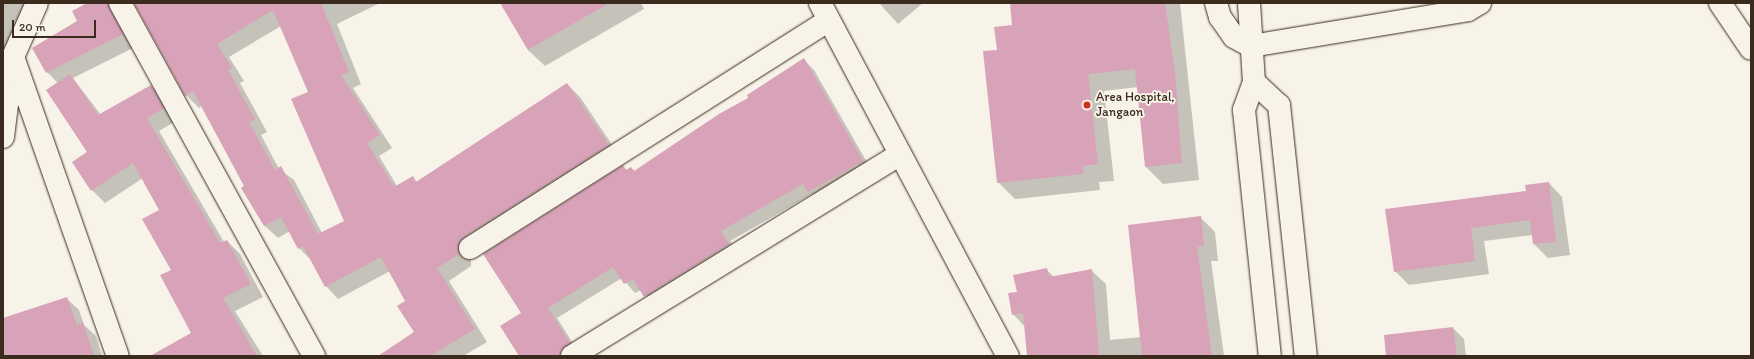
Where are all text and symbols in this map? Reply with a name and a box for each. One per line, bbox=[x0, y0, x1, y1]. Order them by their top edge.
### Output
scale bar bbox=[14, 12, 98, 38]
text: 20 m bbox=[19, 20, 46, 34]
place label: Area Hospital, Jangaon bbox=[1096, 90, 1175, 121]
marker: Area Hospital, Jangaon bbox=[1081, 99, 1093, 111]

